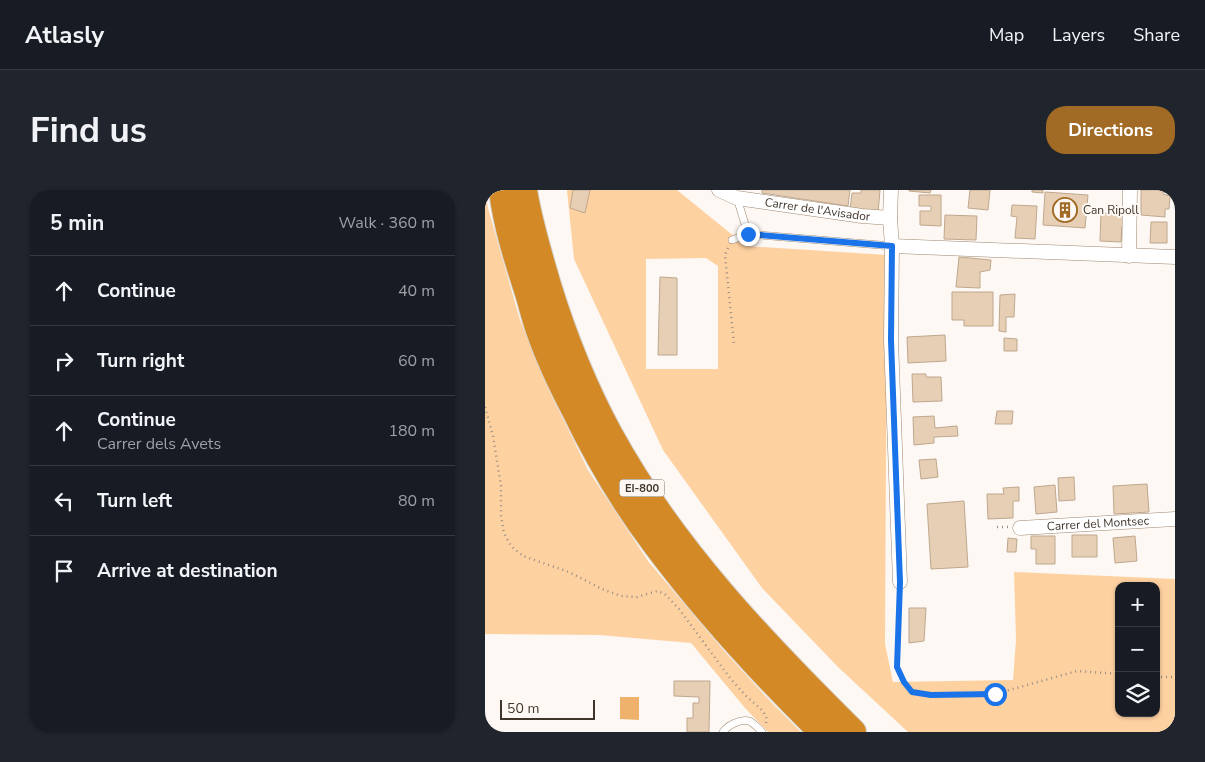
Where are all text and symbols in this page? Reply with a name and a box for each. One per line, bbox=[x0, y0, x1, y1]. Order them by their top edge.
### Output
text: Atlasly bbox=[25, 19, 104, 51]
text: Map bbox=[989, 23, 1024, 47]
text: Layers bbox=[1052, 23, 1105, 47]
text: Share bbox=[1133, 23, 1180, 47]
button: Directions bbox=[1046, 106, 1175, 154]
text: Find us bbox=[30, 107, 147, 154]
street label: Carrer de l'Avisador bbox=[764, 194, 871, 225]
building icon: Can Ripoll bbox=[1052, 197, 1078, 223]
place label: Can Ripoll bbox=[1083, 202, 1139, 218]
text: 5 min bbox=[50, 209, 104, 237]
text: Walk · 360 m bbox=[339, 212, 435, 234]
route end bbox=[737, 223, 760, 246]
icon: ahead bbox=[50, 277, 78, 305]
text: Continue bbox=[97, 278, 176, 304]
text: 40 m bbox=[398, 280, 435, 302]
icon: right bbox=[50, 347, 78, 375]
text: Turn right bbox=[97, 348, 184, 374]
text: 60 m bbox=[398, 350, 435, 372]
text: Continue bbox=[97, 407, 176, 433]
icon: ahead bbox=[50, 417, 78, 445]
text: 180 m bbox=[388, 420, 435, 442]
text: Carrer dels Avets bbox=[97, 433, 221, 455]
road number: EI-800 bbox=[619, 480, 665, 496]
icon: left bbox=[50, 487, 78, 515]
text: Turn left bbox=[97, 488, 172, 514]
text: 80 m bbox=[398, 490, 435, 512]
street label: Carrer del Montsec bbox=[1046, 513, 1150, 534]
icon: arrive bbox=[50, 557, 78, 585]
text: Arrive at destination bbox=[97, 558, 278, 584]
map controls bbox=[1115, 582, 1160, 717]
button: + bbox=[1115, 582, 1160, 627]
button: − bbox=[1115, 627, 1160, 672]
button: layers bbox=[1115, 672, 1160, 717]
route start bbox=[984, 683, 1007, 706]
scale bar bbox=[500, 697, 595, 720]
text: 50 m bbox=[507, 699, 539, 718]

